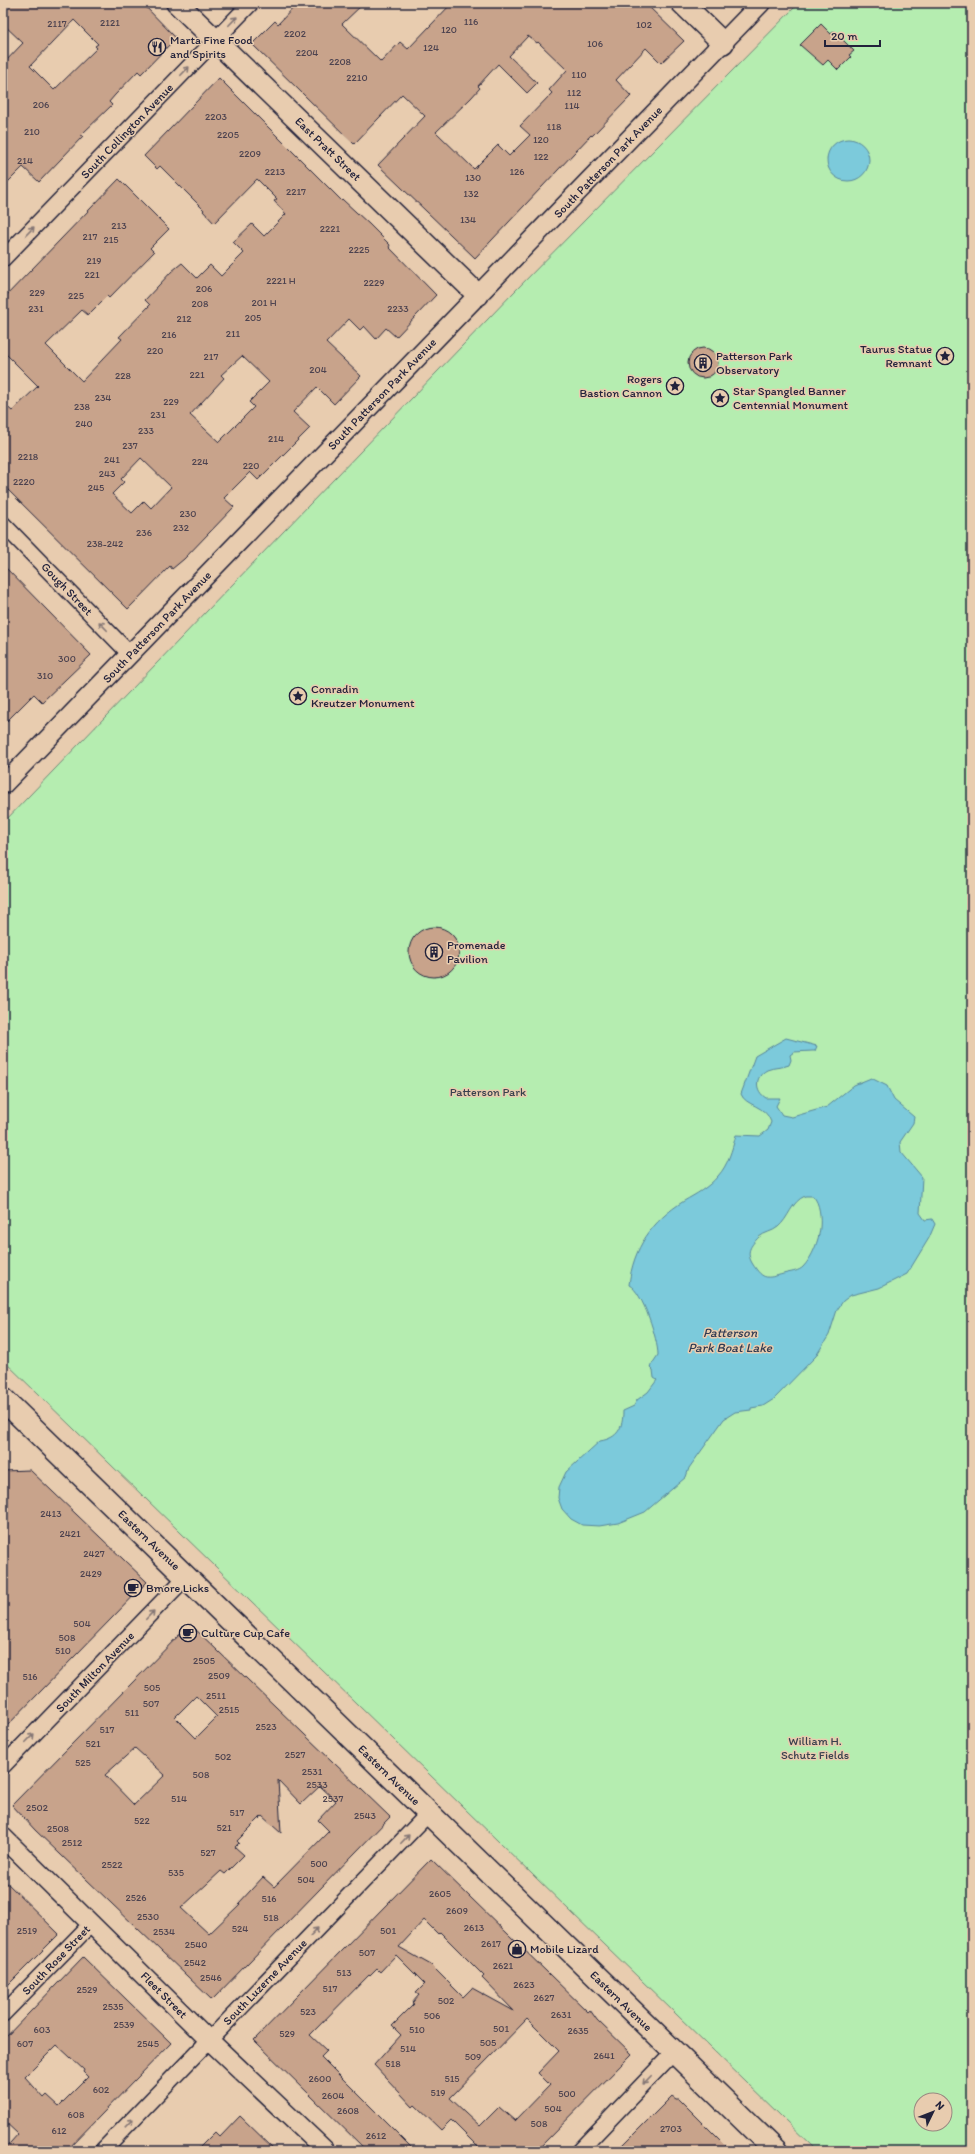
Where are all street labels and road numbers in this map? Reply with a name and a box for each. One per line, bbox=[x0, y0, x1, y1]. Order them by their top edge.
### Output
street label: South Collington Avenue bbox=[78, 80, 176, 181]
street label: South Patterson Park Avenue bbox=[551, 103, 665, 221]
street label: East Pratt Street bbox=[292, 114, 364, 184]
street label: South Patterson Park Avenue bbox=[325, 335, 439, 453]
street label: Gough Street bbox=[38, 560, 96, 619]
street label: South Patterson Park Avenue bbox=[100, 568, 214, 686]
street label: Eastern Avenue bbox=[115, 1507, 183, 1573]
street label: South Milton Avenue bbox=[53, 1629, 137, 1715]
street label: Eastern Avenue bbox=[355, 1742, 423, 1808]
street label: South Rose Street bbox=[19, 1922, 93, 1998]
street label: South Luzerne Avenue bbox=[220, 1936, 310, 2028]
street label: Eastern Avenue bbox=[587, 1968, 655, 2034]
street label: Fleet Street bbox=[138, 1969, 191, 2022]

